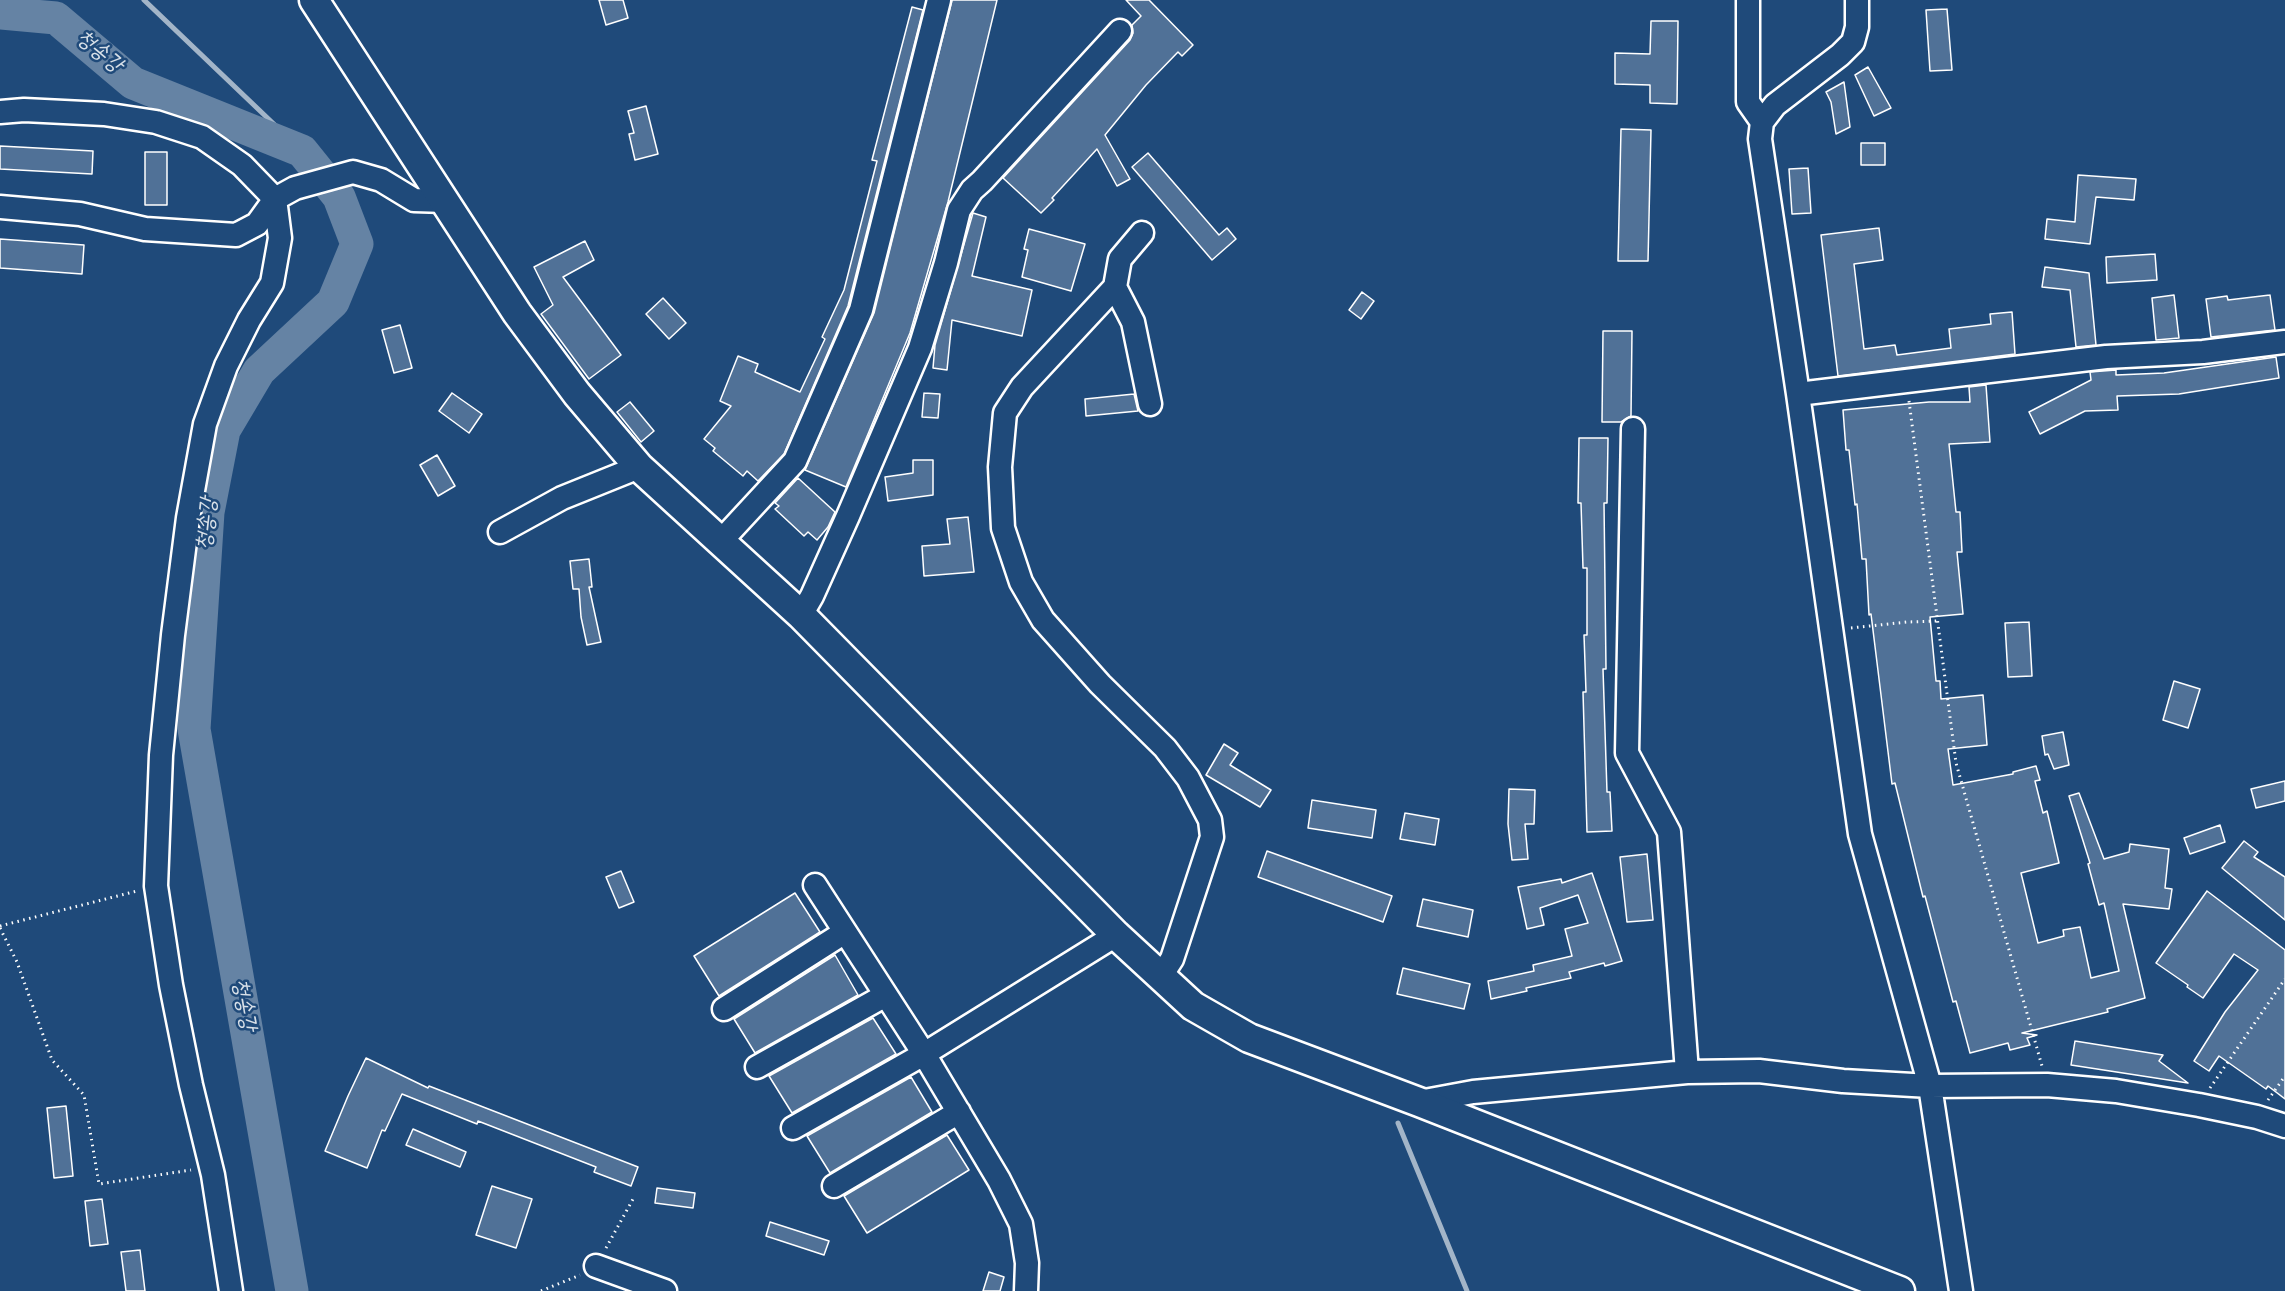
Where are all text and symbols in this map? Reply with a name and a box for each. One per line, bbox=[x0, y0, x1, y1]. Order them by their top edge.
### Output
water label: 청송강 bbox=[69, 26, 127, 80]
water label: 청송강 bbox=[193, 496, 225, 552]
water label: 청송강 bbox=[224, 977, 260, 1033]

